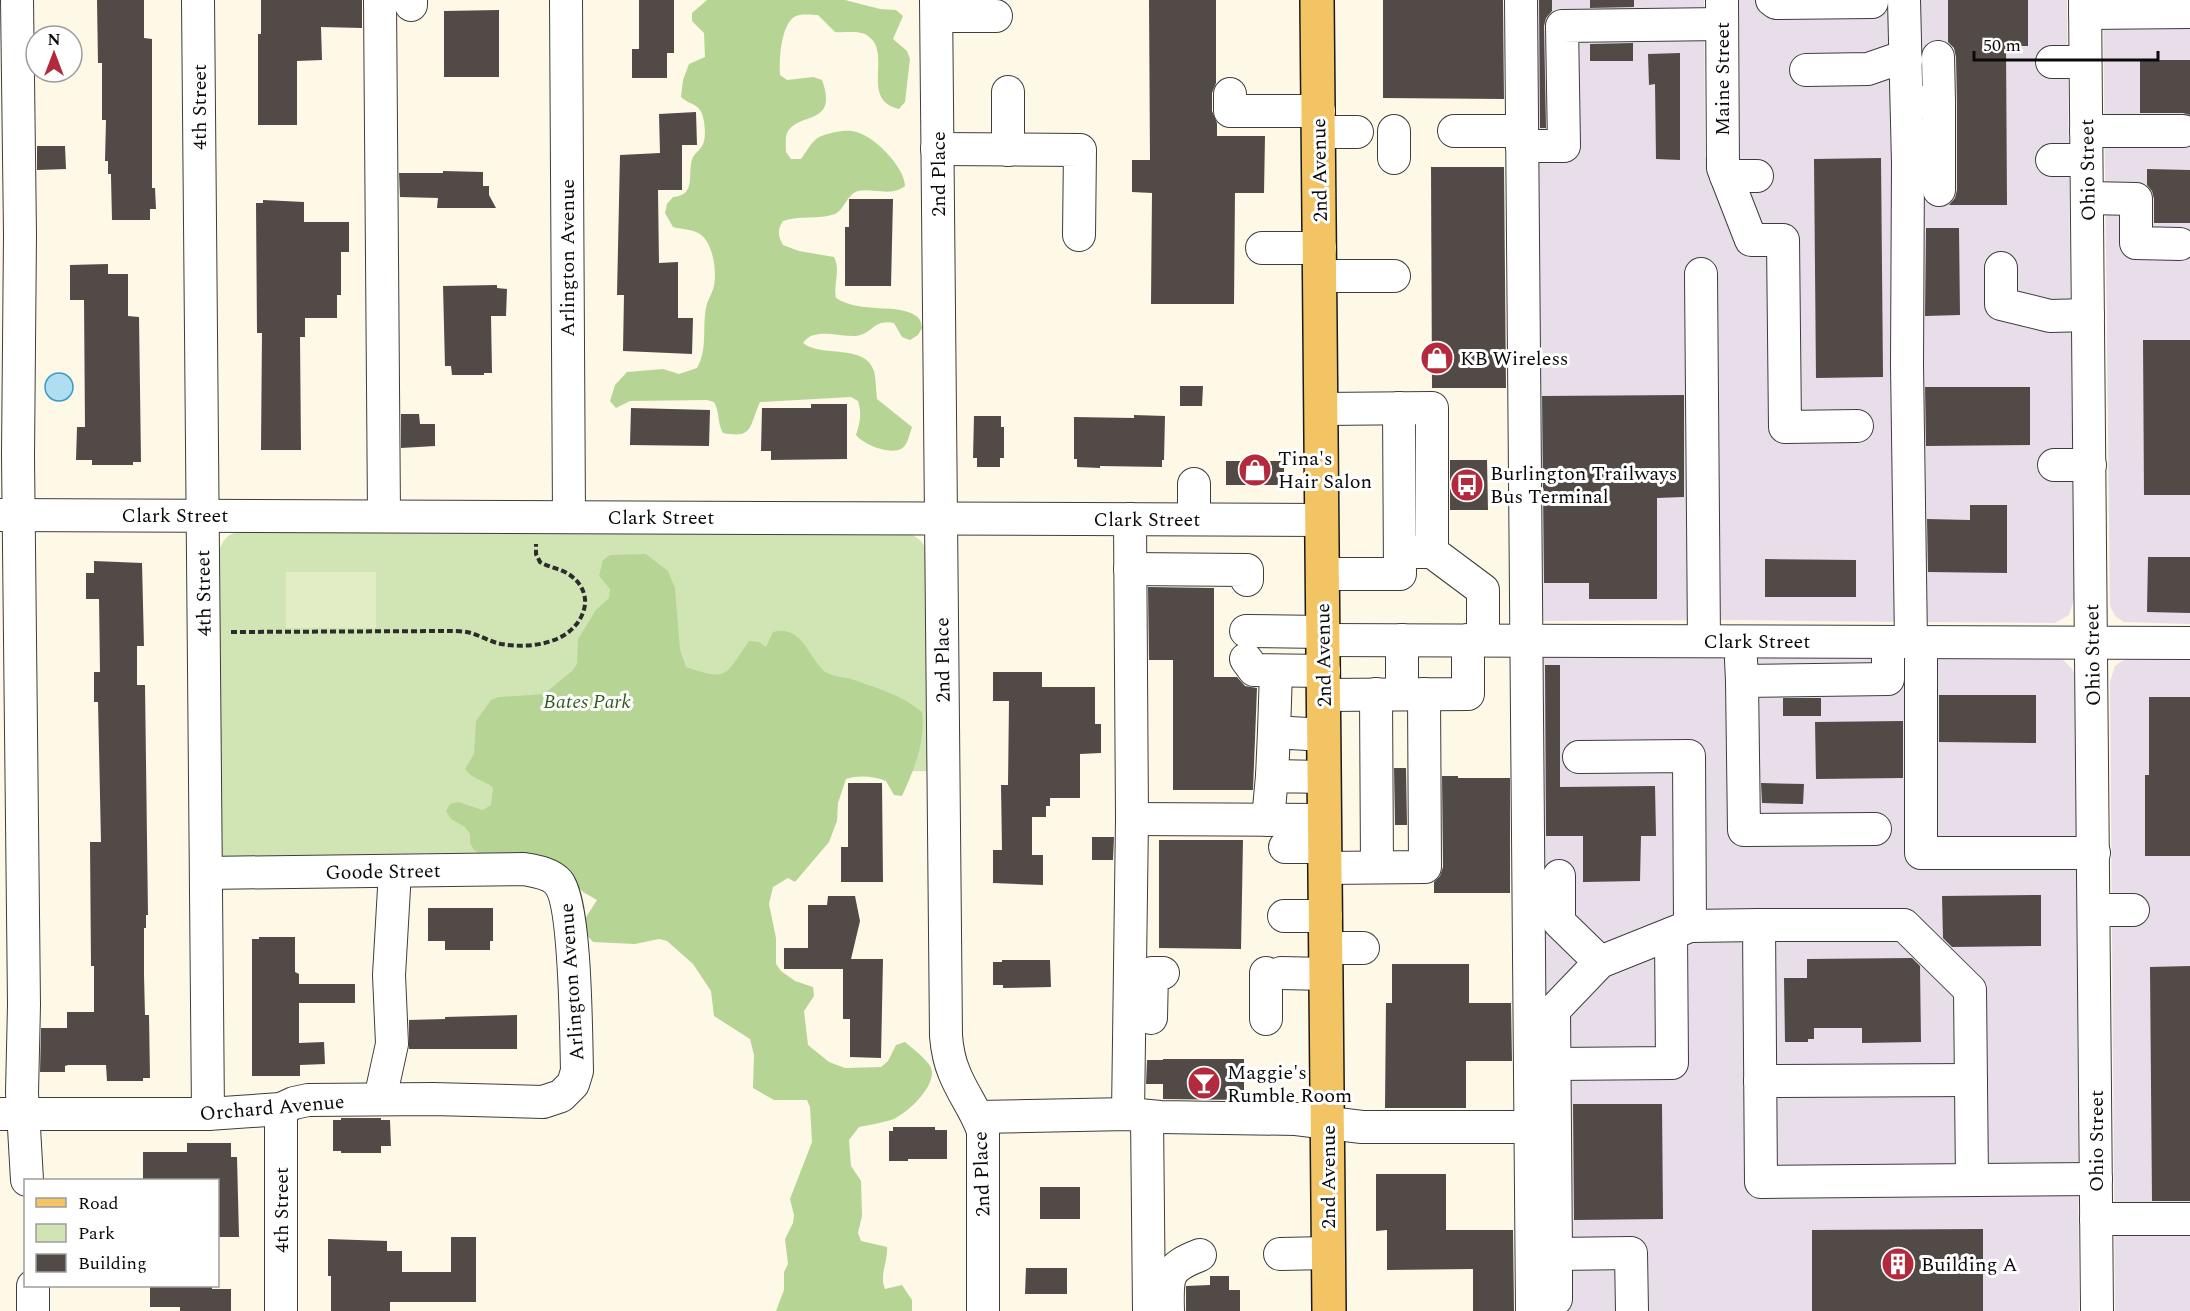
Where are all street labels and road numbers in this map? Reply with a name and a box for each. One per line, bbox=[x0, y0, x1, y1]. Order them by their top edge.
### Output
street label: Maine Street bbox=[1708, 22, 1738, 136]
street label: 4th Street bbox=[185, 64, 215, 150]
street label: 2nd Avenue bbox=[1304, 118, 1336, 222]
street label: Ohio Street bbox=[2072, 119, 2104, 221]
street label: 2nd Place bbox=[924, 131, 954, 217]
street label: Arlington Avenue bbox=[553, 179, 583, 337]
street label: Clark Street bbox=[122, 501, 228, 531]
street label: Clark Street bbox=[608, 503, 714, 533]
street label: Clark Street bbox=[1094, 505, 1200, 535]
street label: 4th Street bbox=[188, 550, 220, 636]
street label: 2nd Avenue bbox=[1308, 603, 1340, 707]
street label: Ohio Street bbox=[2077, 604, 2109, 706]
street label: 2nd Place bbox=[927, 617, 959, 703]
street label: Clark Street bbox=[1704, 627, 1810, 657]
street label: Goode Street bbox=[325, 856, 441, 888]
street label: Arlington Avenue bbox=[552, 902, 592, 1062]
street label: Orchard Avenue bbox=[198, 1087, 346, 1129]
street label: Ohio Street bbox=[2082, 1090, 2112, 1192]
street label: 2nd Avenue bbox=[1314, 1125, 1344, 1229]
street label: 2nd Place bbox=[966, 1131, 998, 1217]
street label: 4th Street bbox=[267, 1167, 297, 1253]

